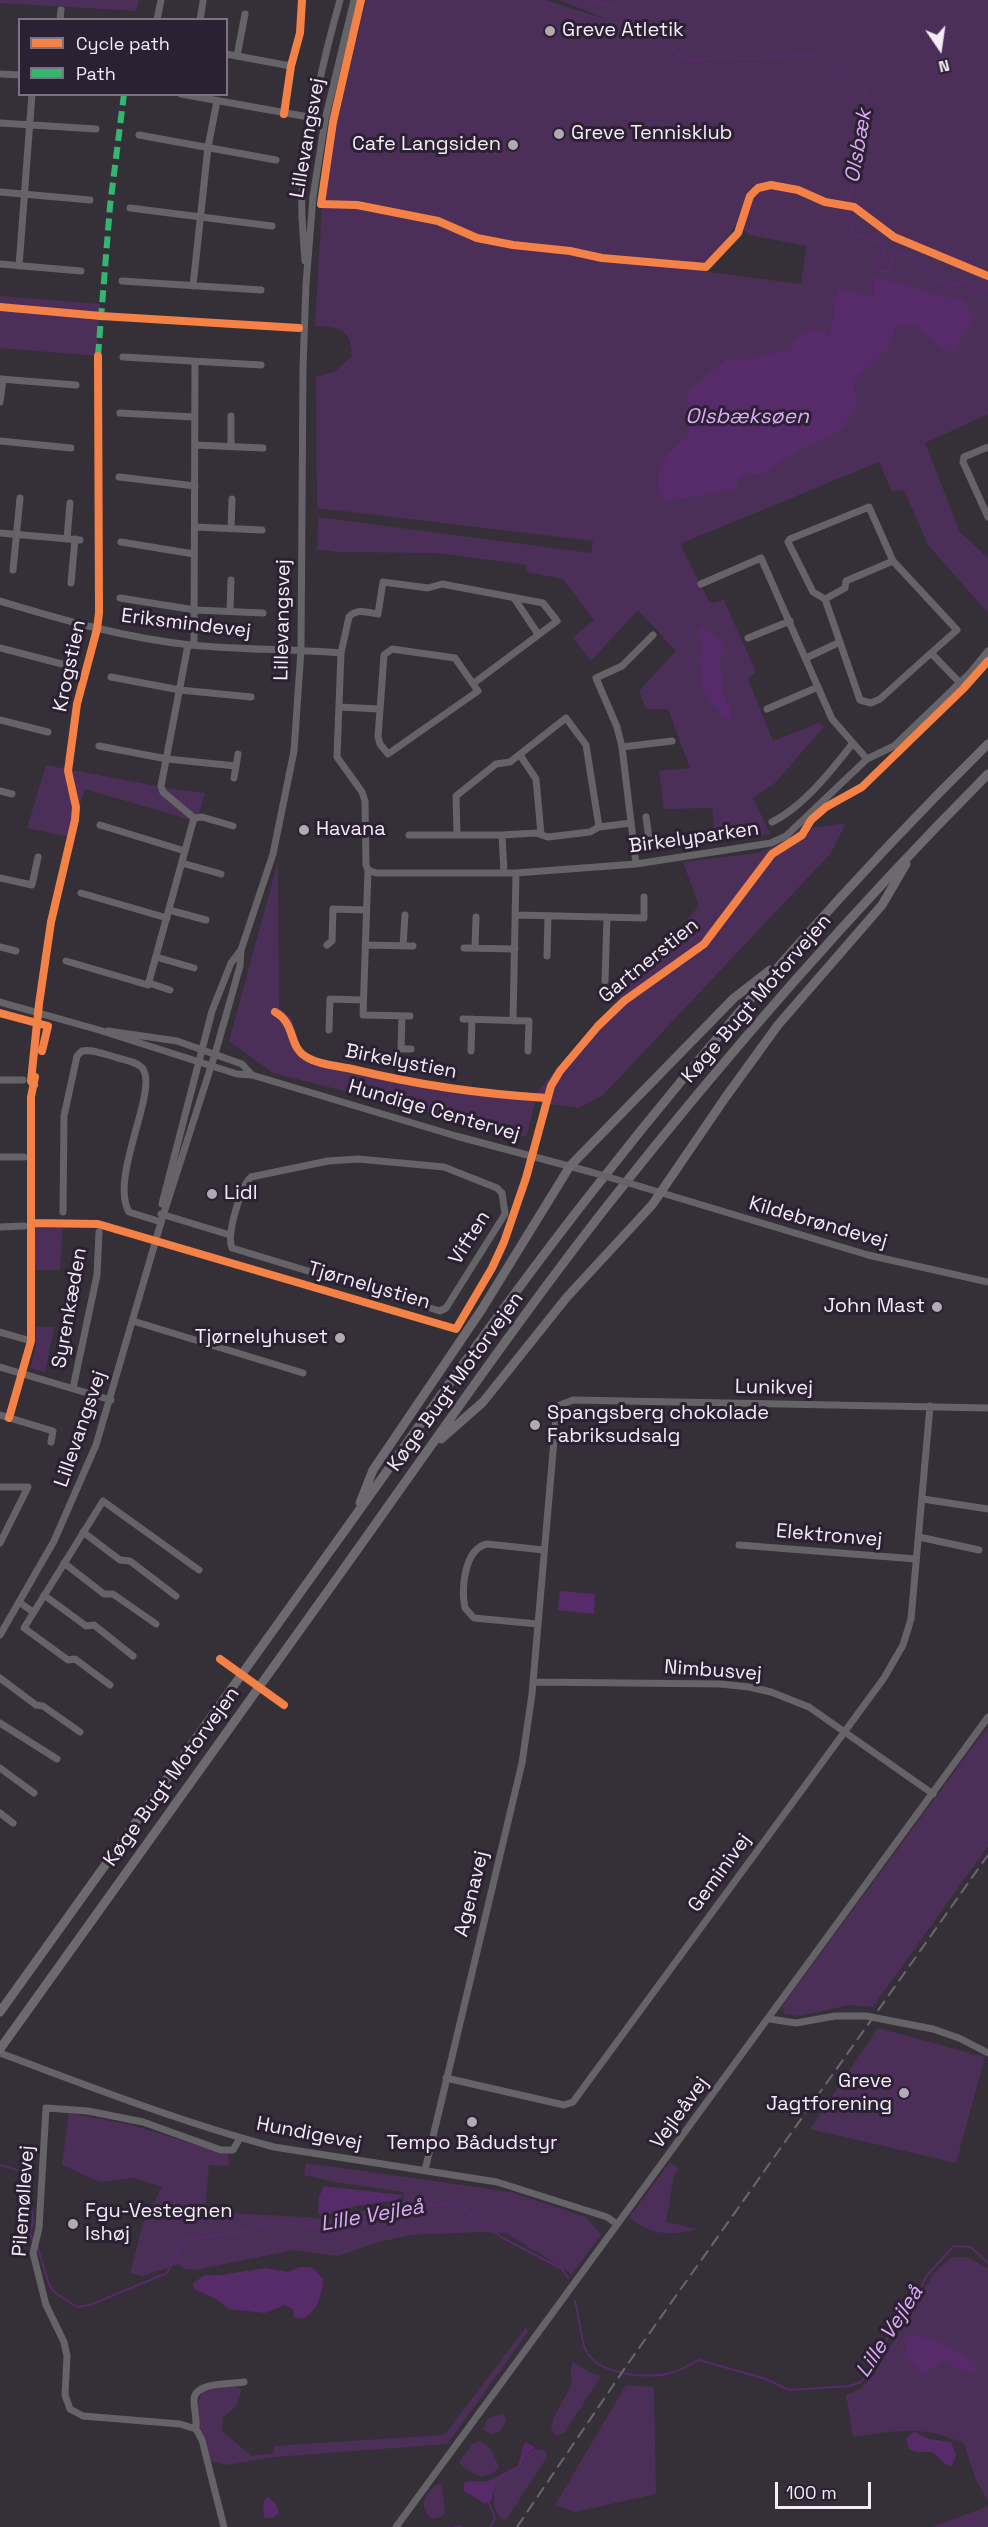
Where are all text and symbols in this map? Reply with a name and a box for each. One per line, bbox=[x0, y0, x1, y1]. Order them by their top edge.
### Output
legend bbox=[18, 18, 228, 96]
north arrow bbox=[910, 18, 970, 78]
place label: Greve Atletik bbox=[562, 19, 684, 43]
marker: Greve Atletik bbox=[543, 24, 557, 38]
text: Cycle path bbox=[76, 32, 170, 55]
text: N bbox=[937, 55, 952, 77]
text: Path bbox=[76, 62, 116, 85]
street label: Lillevangsvej bbox=[286, 76, 330, 200]
water label: Olsbæk bbox=[840, 107, 878, 185]
place label: Greve Tennisklub bbox=[571, 122, 732, 146]
marker: Greve Tennisklub bbox=[552, 127, 566, 141]
place label: Cafe Langsiden bbox=[352, 133, 501, 157]
marker: Cafe Langsiden bbox=[506, 138, 520, 152]
water label: Olsbæksøen bbox=[685, 404, 809, 430]
street label: Lillevangsvej bbox=[270, 559, 296, 681]
street label: Eriksmindevej bbox=[120, 604, 252, 644]
street label: Krogstien bbox=[49, 618, 91, 714]
street label: Birkelyparken bbox=[627, 817, 761, 859]
place label: Havana bbox=[316, 818, 386, 842]
marker: Havana bbox=[297, 823, 311, 837]
street label: Køge Bugt Motorvejen bbox=[677, 910, 837, 1088]
street label: Gartnerstien bbox=[594, 913, 704, 1009]
street label: Birkelystien bbox=[343, 1039, 459, 1085]
street label: Hundige Centervej bbox=[345, 1075, 523, 1147]
place label: Lidl bbox=[224, 1182, 258, 1206]
marker: Lidl bbox=[205, 1187, 219, 1201]
street label: Kildebrøndevej bbox=[746, 1192, 890, 1254]
street label: Viften bbox=[444, 1207, 496, 1269]
street label: Syrenkæden bbox=[48, 1246, 92, 1370]
street label: Tjørnelystien bbox=[305, 1257, 433, 1315]
street label: Køge Bugt Motorvejen bbox=[383, 1288, 529, 1476]
place label: John Mast bbox=[823, 1295, 925, 1319]
marker: John Mast bbox=[930, 1300, 944, 1314]
place label: Tjørnelyhuset bbox=[195, 1326, 328, 1350]
marker: Tjørnelyhuset bbox=[333, 1331, 347, 1345]
street label: Lillevangsvej bbox=[50, 1368, 112, 1490]
street label: Lunikvej bbox=[735, 1375, 813, 1401]
place label: Spangsberg chokolade Fabriksudsalg bbox=[547, 1402, 769, 1449]
marker: Spangsberg chokolade Fabriksudsalg bbox=[528, 1418, 542, 1432]
street label: Elektronvej bbox=[775, 1519, 883, 1553]
street label: Nimbusvej bbox=[663, 1656, 763, 1686]
street label: Køge Bugt Motorvejen bbox=[99, 1683, 245, 1871]
street label: Geminivej bbox=[683, 1829, 757, 1917]
street label: Agenavej bbox=[450, 1849, 494, 1939]
place label: Greve Jagtforening bbox=[766, 2070, 892, 2117]
street label: Vejleåvej bbox=[646, 2072, 714, 2154]
marker: Greve Jagtforening bbox=[897, 2086, 911, 2100]
street label: Hundigevej bbox=[254, 2112, 364, 2156]
marker: Tempo Bådudstyr bbox=[465, 2115, 479, 2129]
place label: Tempo Bådudstyr bbox=[387, 2132, 557, 2156]
street label: Pilemøllevej bbox=[8, 2144, 40, 2258]
water label: Lille Vejleå bbox=[318, 2195, 426, 2237]
place label: Fgu-Vestegnen Ishøj bbox=[85, 2200, 232, 2247]
marker: Fgu-Vestegnen Ishøj bbox=[66, 2217, 80, 2231]
water label: Lille Vejleå bbox=[851, 2281, 929, 2383]
scale bar bbox=[778, 2470, 874, 2508]
text: 100 m bbox=[786, 2481, 837, 2504]

